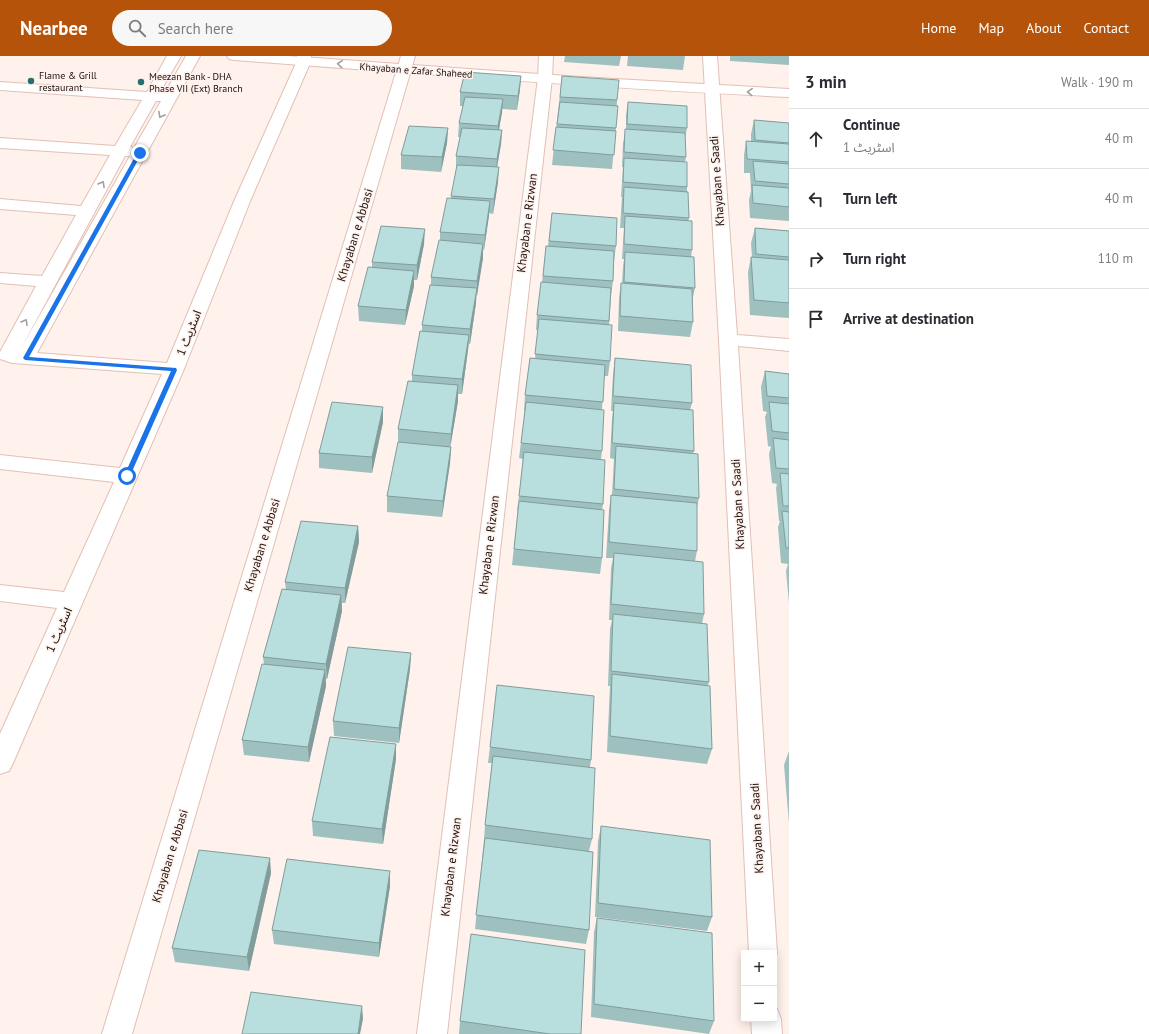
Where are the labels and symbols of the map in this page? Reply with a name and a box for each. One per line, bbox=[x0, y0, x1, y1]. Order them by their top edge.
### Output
one-way arrow bbox=[337, 60, 343, 69]
street label: Khayaban e Zafar Shaheed bbox=[359, 60, 473, 81]
place label: Flame & Grill restaurant bbox=[39, 69, 97, 94]
place label: Meezan Bank - DHA Phase VII (Ext) Branch bbox=[149, 70, 243, 95]
marker: Flame & Grill restaurant bbox=[26, 76, 36, 86]
marker: Meezan Bank - DHA Phase VII (Ext) Branch bbox=[136, 77, 146, 87]
one-way arrow bbox=[747, 87, 753, 96]
one-way arrow bbox=[158, 111, 165, 118]
street label: Khayaban e Saadi bbox=[706, 135, 727, 227]
route end bbox=[131, 144, 149, 162]
street label: Khayaban e Rizwan bbox=[513, 172, 540, 273]
one-way arrow bbox=[97, 181, 104, 188]
street label: Khayaban e Abbasi bbox=[333, 186, 376, 283]
street label: اسٹریٹ 1 bbox=[173, 308, 205, 358]
one-way arrow bbox=[21, 319, 28, 326]
street label: Khayaban e Saadi bbox=[728, 458, 747, 550]
route start bbox=[118, 467, 136, 485]
street label: Khayaban e Rizwan bbox=[475, 494, 502, 595]
street label: Khayaban e Abbasi bbox=[240, 496, 283, 593]
street label: اسٹریٹ 1 bbox=[42, 605, 75, 655]
street label: Khayaban e Saadi bbox=[747, 782, 766, 874]
street label: Khayaban e Abbasi bbox=[148, 807, 191, 904]
street label: Khayaban e Rizwan bbox=[437, 816, 464, 917]

